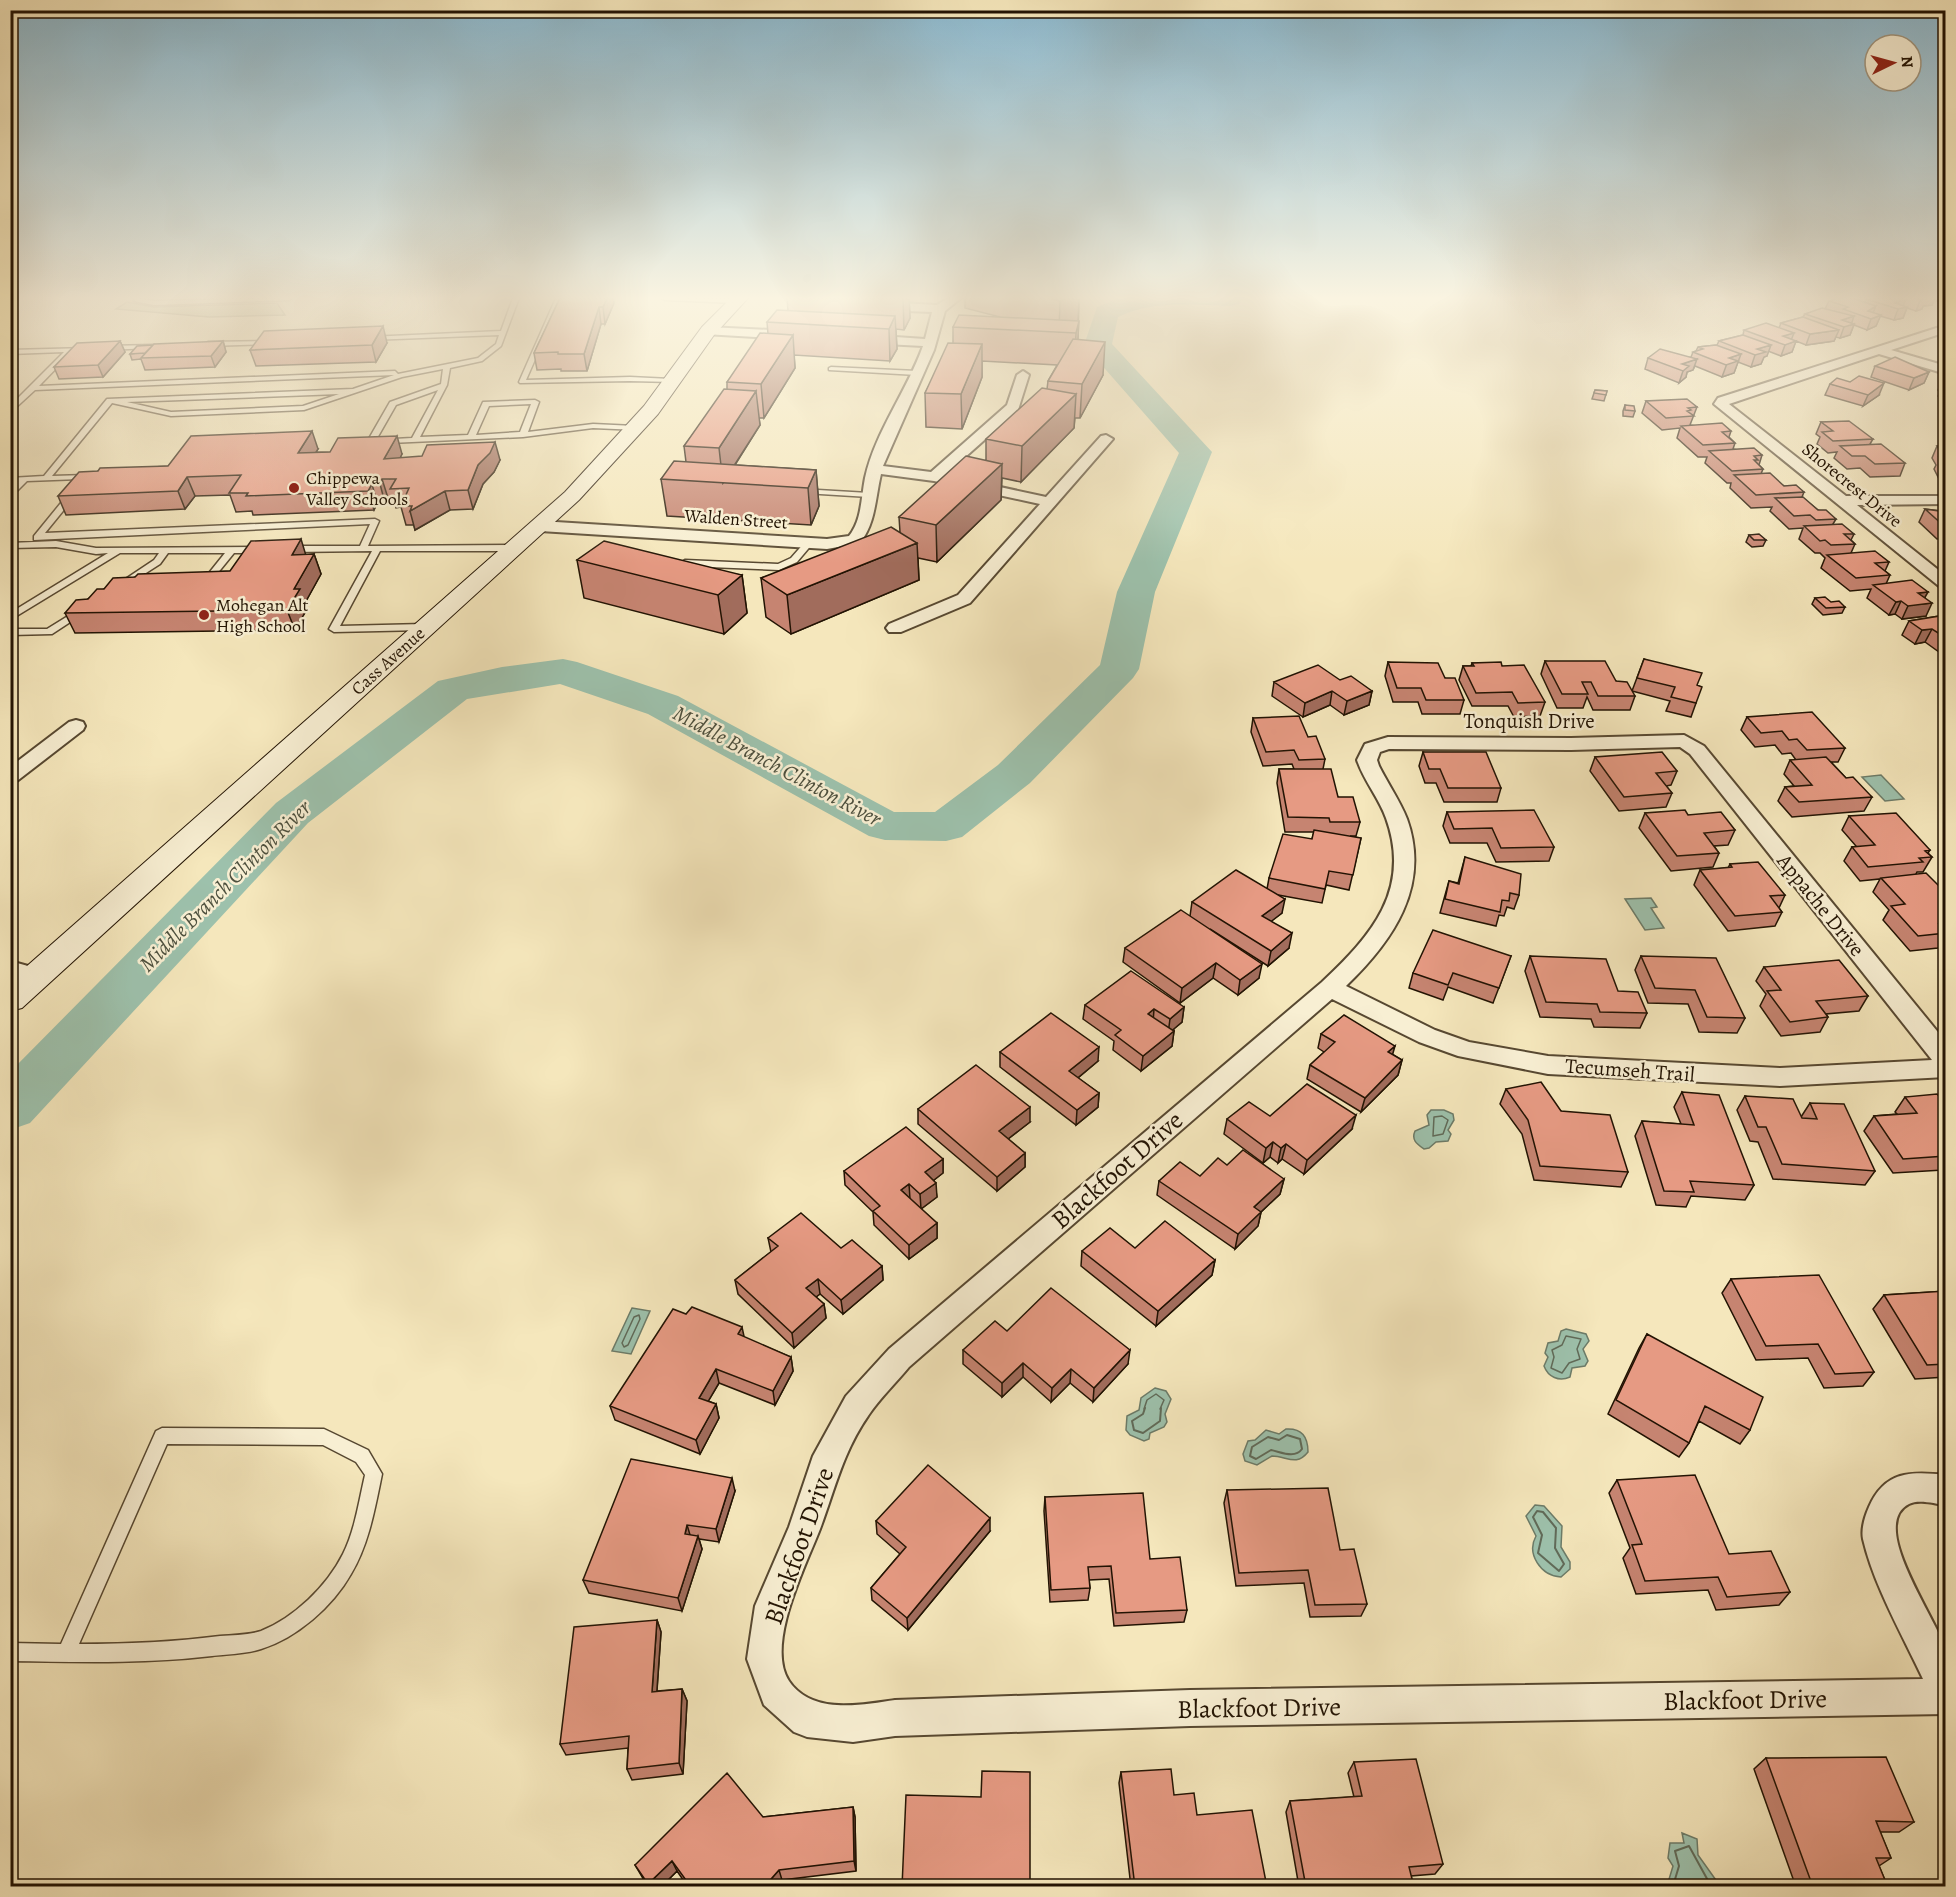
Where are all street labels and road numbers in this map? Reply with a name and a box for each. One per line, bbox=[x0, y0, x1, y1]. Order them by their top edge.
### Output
street label: Shorecrest Drive bbox=[1797, 437, 1907, 533]
street label: Walden Street bbox=[683, 503, 789, 535]
street label: Cass Avenue bbox=[346, 622, 430, 700]
street label: Tonquish Drive bbox=[1463, 707, 1595, 735]
street label: Appache Drive bbox=[1770, 847, 1871, 962]
street label: Tecumseh Trail bbox=[1564, 1051, 1696, 1089]
street label: Blackfoot Drive bbox=[1044, 1103, 1190, 1237]
street label: Blackfoot Drive bbox=[756, 1463, 842, 1629]
street label: Blackfoot Drive bbox=[1663, 1681, 1827, 1719]
street label: Blackfoot Drive bbox=[1177, 1689, 1341, 1727]

